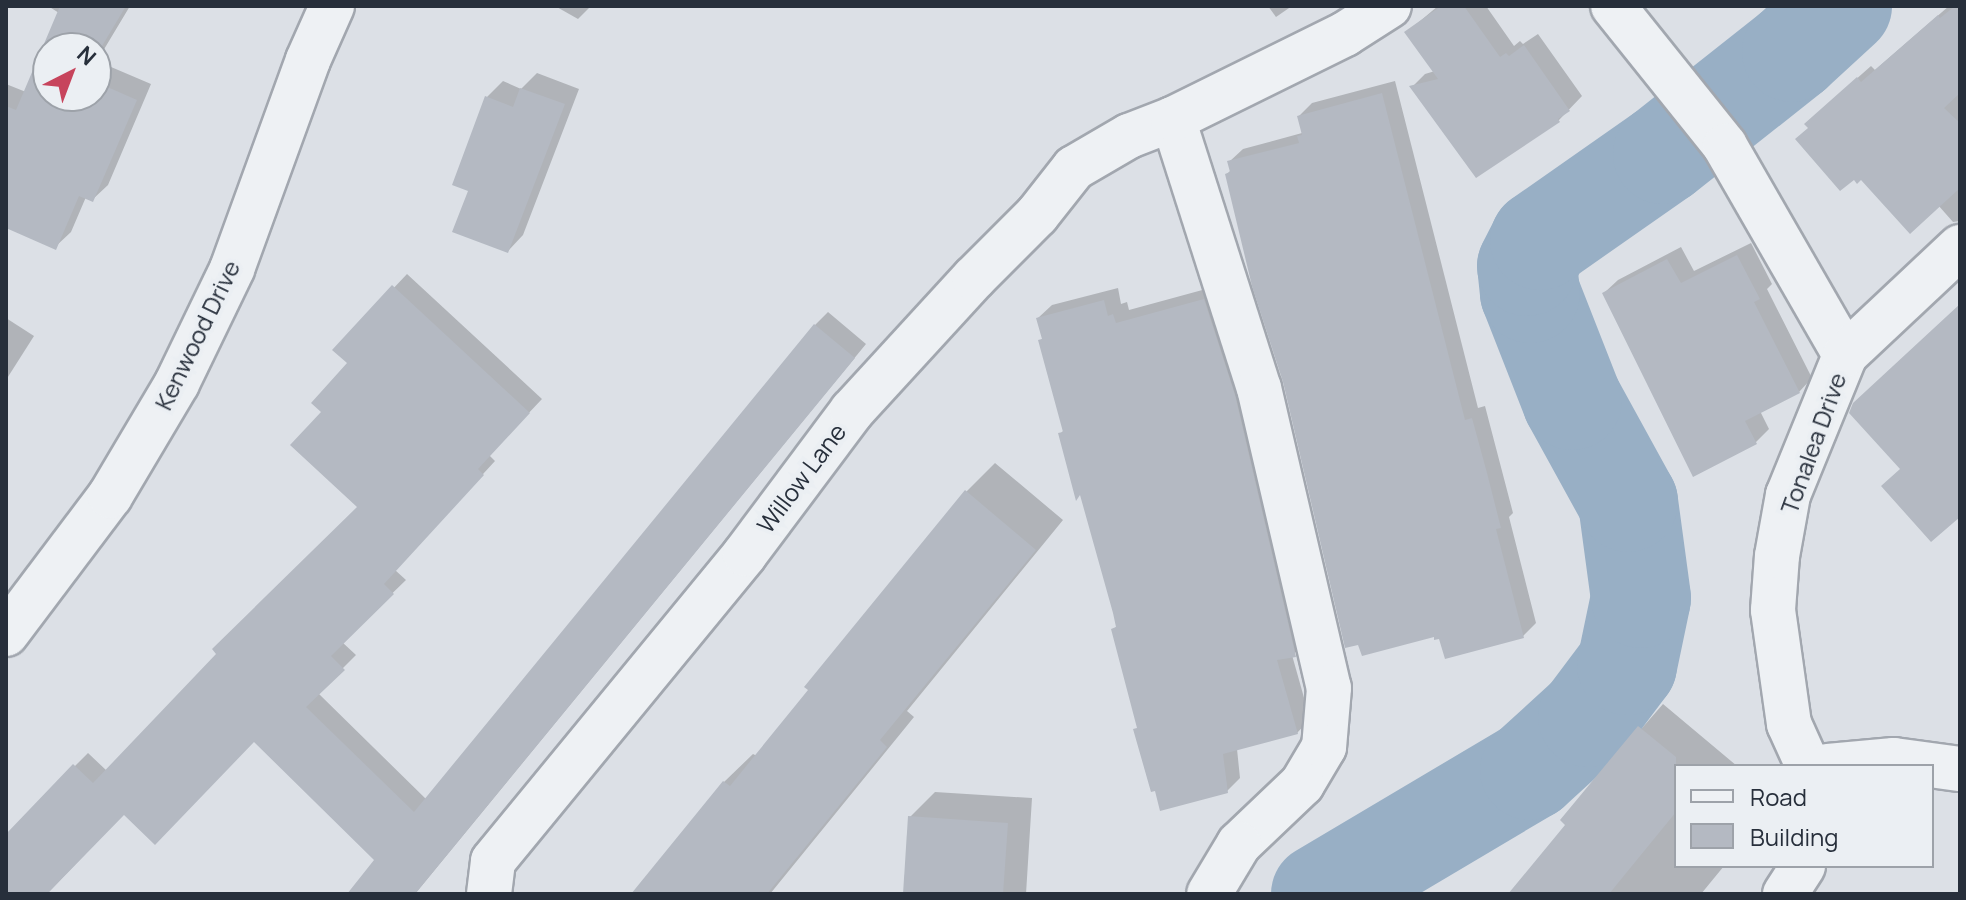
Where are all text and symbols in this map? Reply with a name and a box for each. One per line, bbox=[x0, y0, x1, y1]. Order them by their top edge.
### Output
north arrow bbox=[32, 32, 112, 112]
text: N bbox=[71, 39, 103, 72]
street label: Kenwood Drive bbox=[148, 256, 246, 414]
street label: Tonalea Drive bbox=[1774, 369, 1852, 517]
street label: Willow Lane bbox=[751, 418, 851, 538]
legend bbox=[1674, 764, 1934, 868]
text: Road bbox=[1750, 780, 1807, 813]
text: Building bbox=[1750, 820, 1838, 853]

